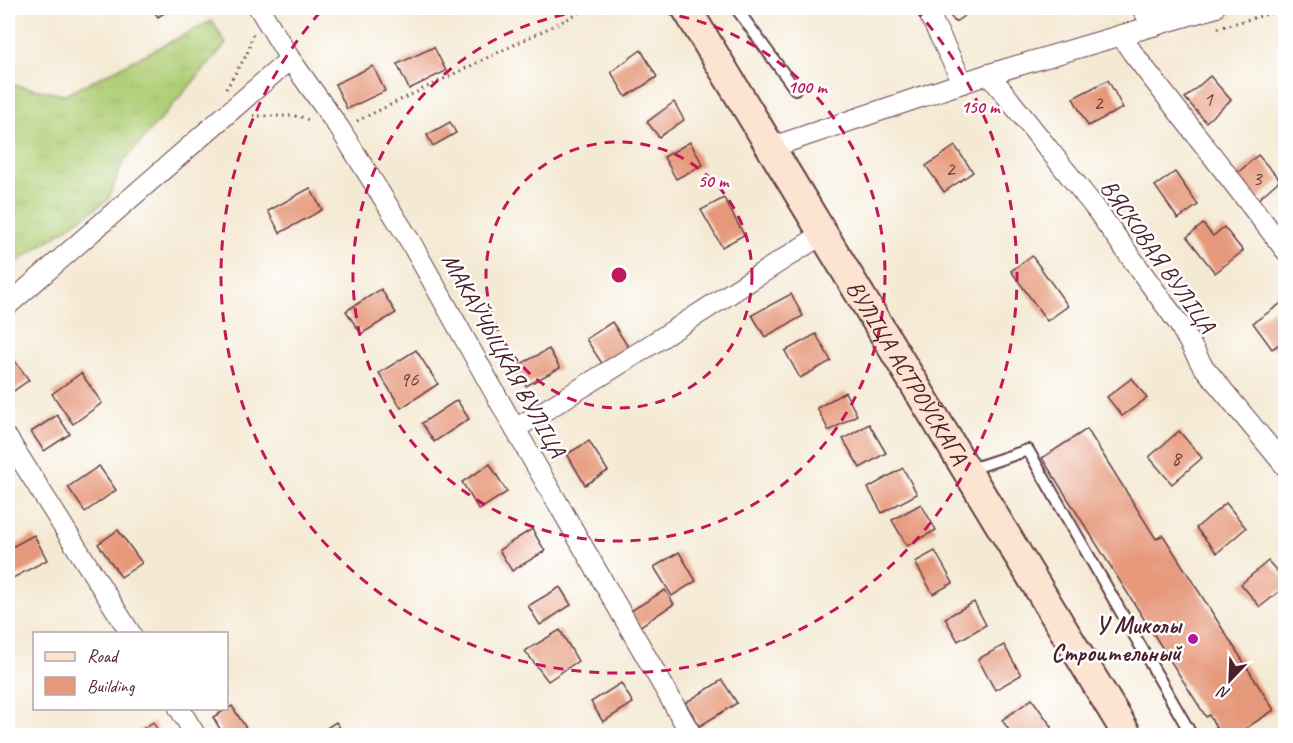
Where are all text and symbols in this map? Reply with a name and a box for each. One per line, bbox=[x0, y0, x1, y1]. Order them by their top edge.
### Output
text: 100 m bbox=[788, 76, 828, 98]
house number: 1 bbox=[1203, 86, 1214, 112]
house number: 2 bbox=[1093, 90, 1104, 116]
text: 150 m bbox=[961, 96, 1001, 118]
house number: 2 bbox=[945, 156, 956, 182]
house number: 3 bbox=[1252, 165, 1263, 191]
text: 50 m bbox=[698, 170, 730, 192]
street label: ВЯСКОВАЯ ВУЛІЦА bbox=[1094, 174, 1223, 339]
street label: МАКАЎЧЫЦКАЯ ВУЛІЦА bbox=[435, 248, 573, 463]
centre of rings bbox=[609, 265, 629, 285]
street label: ВУЛІЦА АСТРОЎСКАГА bbox=[840, 275, 975, 470]
house number: 96 bbox=[400, 366, 419, 392]
house number: 8 bbox=[1171, 445, 1183, 471]
place label: У Миколы Строительный bbox=[1051, 610, 1183, 668]
legend bbox=[33, 632, 228, 710]
marker: У Миколы Строительный bbox=[1186, 632, 1200, 646]
text: Road bbox=[87, 645, 120, 667]
north arrow bbox=[1200, 650, 1260, 710]
text: Building bbox=[87, 675, 136, 697]
text: N bbox=[1213, 681, 1233, 704]

